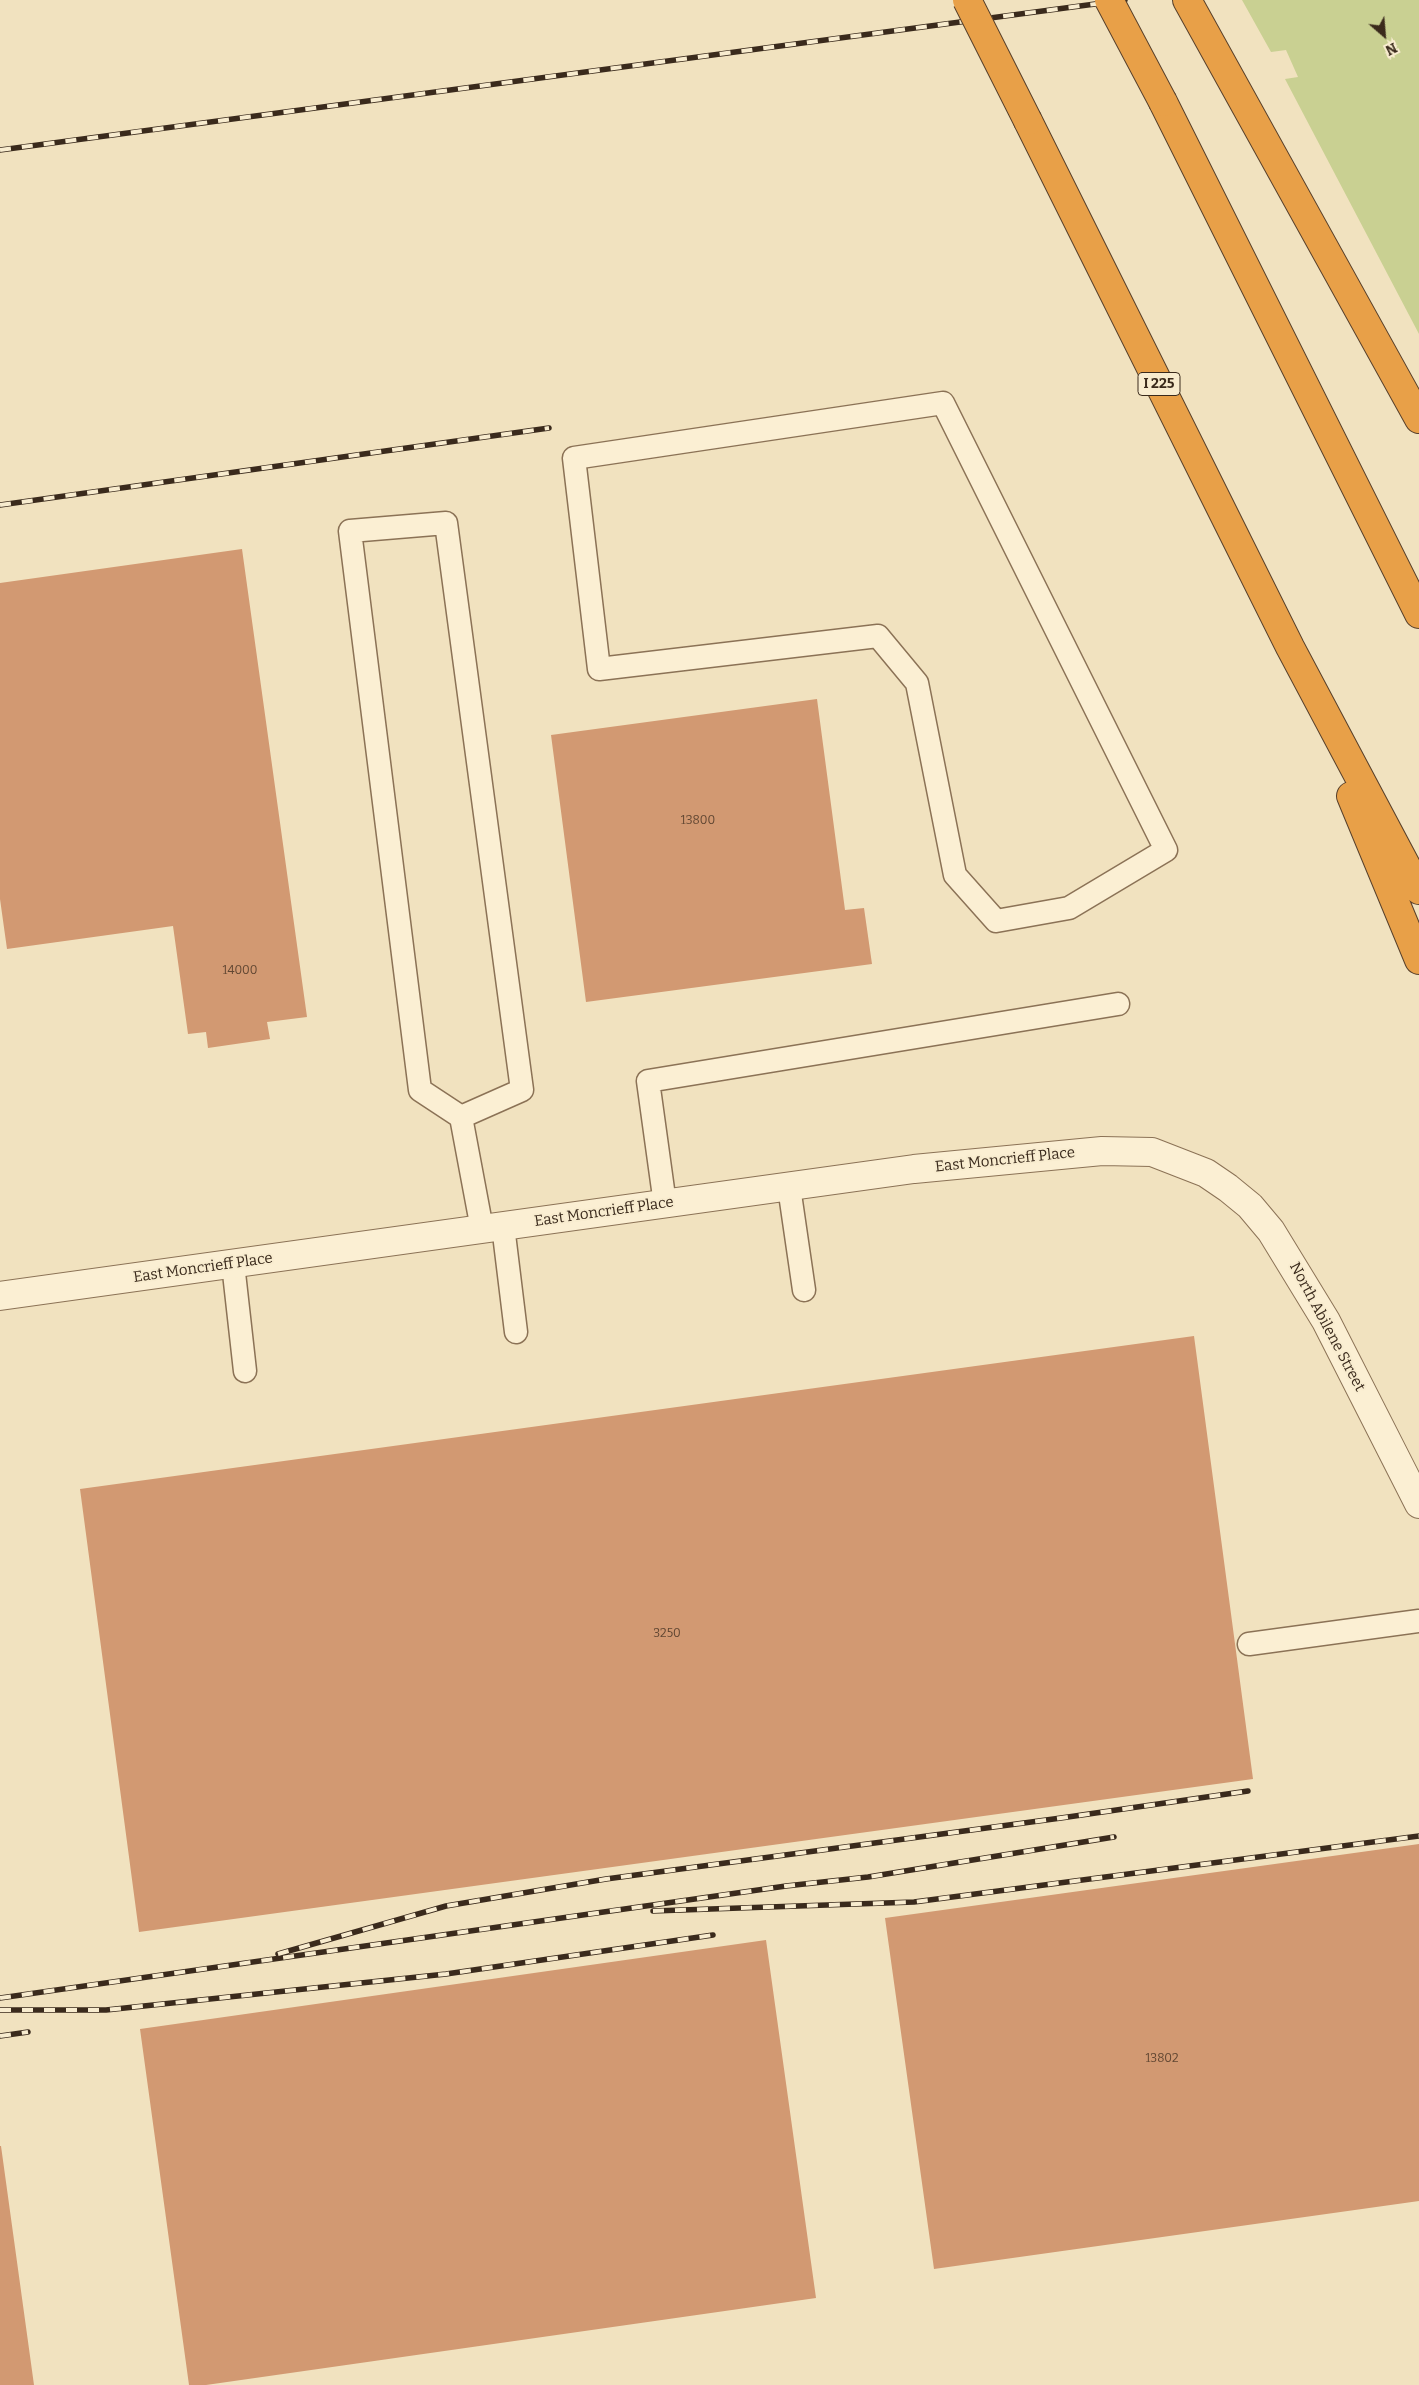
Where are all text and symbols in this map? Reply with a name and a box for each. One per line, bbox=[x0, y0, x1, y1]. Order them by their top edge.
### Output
north arrow bbox=[1359, 10, 1409, 60]
text: N bbox=[1382, 39, 1400, 59]
road number: I 225 bbox=[1138, 372, 1180, 396]
house number: 13800 bbox=[681, 814, 715, 828]
house number: 14000 bbox=[223, 964, 257, 978]
street label: East Moncrieff Place bbox=[934, 1144, 1076, 1176]
street label: East Moncrieff Place bbox=[533, 1193, 675, 1231]
street label: East Moncrieff Place bbox=[132, 1249, 274, 1287]
street label: North Abilene Street bbox=[1285, 1259, 1369, 1395]
house number: 3250 bbox=[653, 1627, 681, 1641]
house number: 13802 bbox=[1145, 2052, 1179, 2066]

